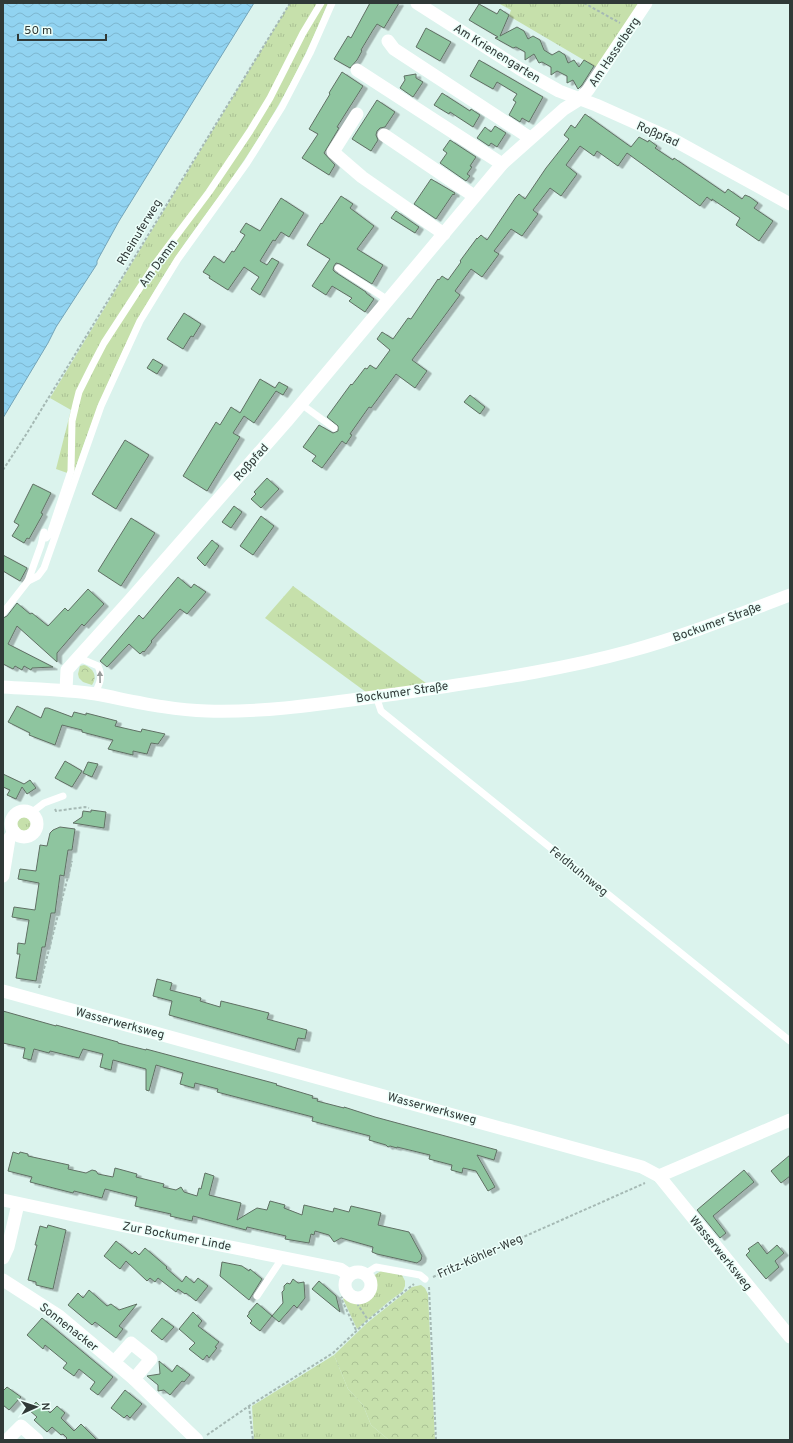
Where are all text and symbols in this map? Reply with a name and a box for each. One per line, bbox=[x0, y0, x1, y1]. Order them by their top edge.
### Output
street label: Am Hasselberg bbox=[586, 15, 644, 91]
scale bar bbox=[18, 16, 106, 42]
street label: Am Krienengarten bbox=[450, 21, 543, 87]
text: 50 m bbox=[24, 23, 52, 39]
street label: Roßpfad bbox=[634, 118, 681, 151]
street label: Rheinuferweg bbox=[114, 196, 166, 269]
street label: Am Damm bbox=[136, 236, 182, 291]
street label: Roßpfad bbox=[231, 441, 273, 485]
street label: Bockumer Straße bbox=[671, 599, 764, 646]
one-way arrow bbox=[97, 670, 103, 683]
street label: Bockumer Straße bbox=[355, 679, 449, 707]
street label: Feldhuhnweg bbox=[546, 843, 611, 900]
street label: Wasserwerksweg bbox=[73, 1004, 166, 1044]
street label: Wasserwerksweg bbox=[385, 1089, 478, 1129]
street label: Wasserwerksweg bbox=[685, 1213, 755, 1294]
street label: Zur Bockumer Linde bbox=[121, 1219, 232, 1255]
street label: Fritz-Köhler-Weg bbox=[435, 1231, 526, 1283]
street label: Sonnenacker bbox=[36, 1300, 101, 1356]
north arrow bbox=[16, 1387, 56, 1427]
text: N bbox=[38, 1402, 52, 1411]

